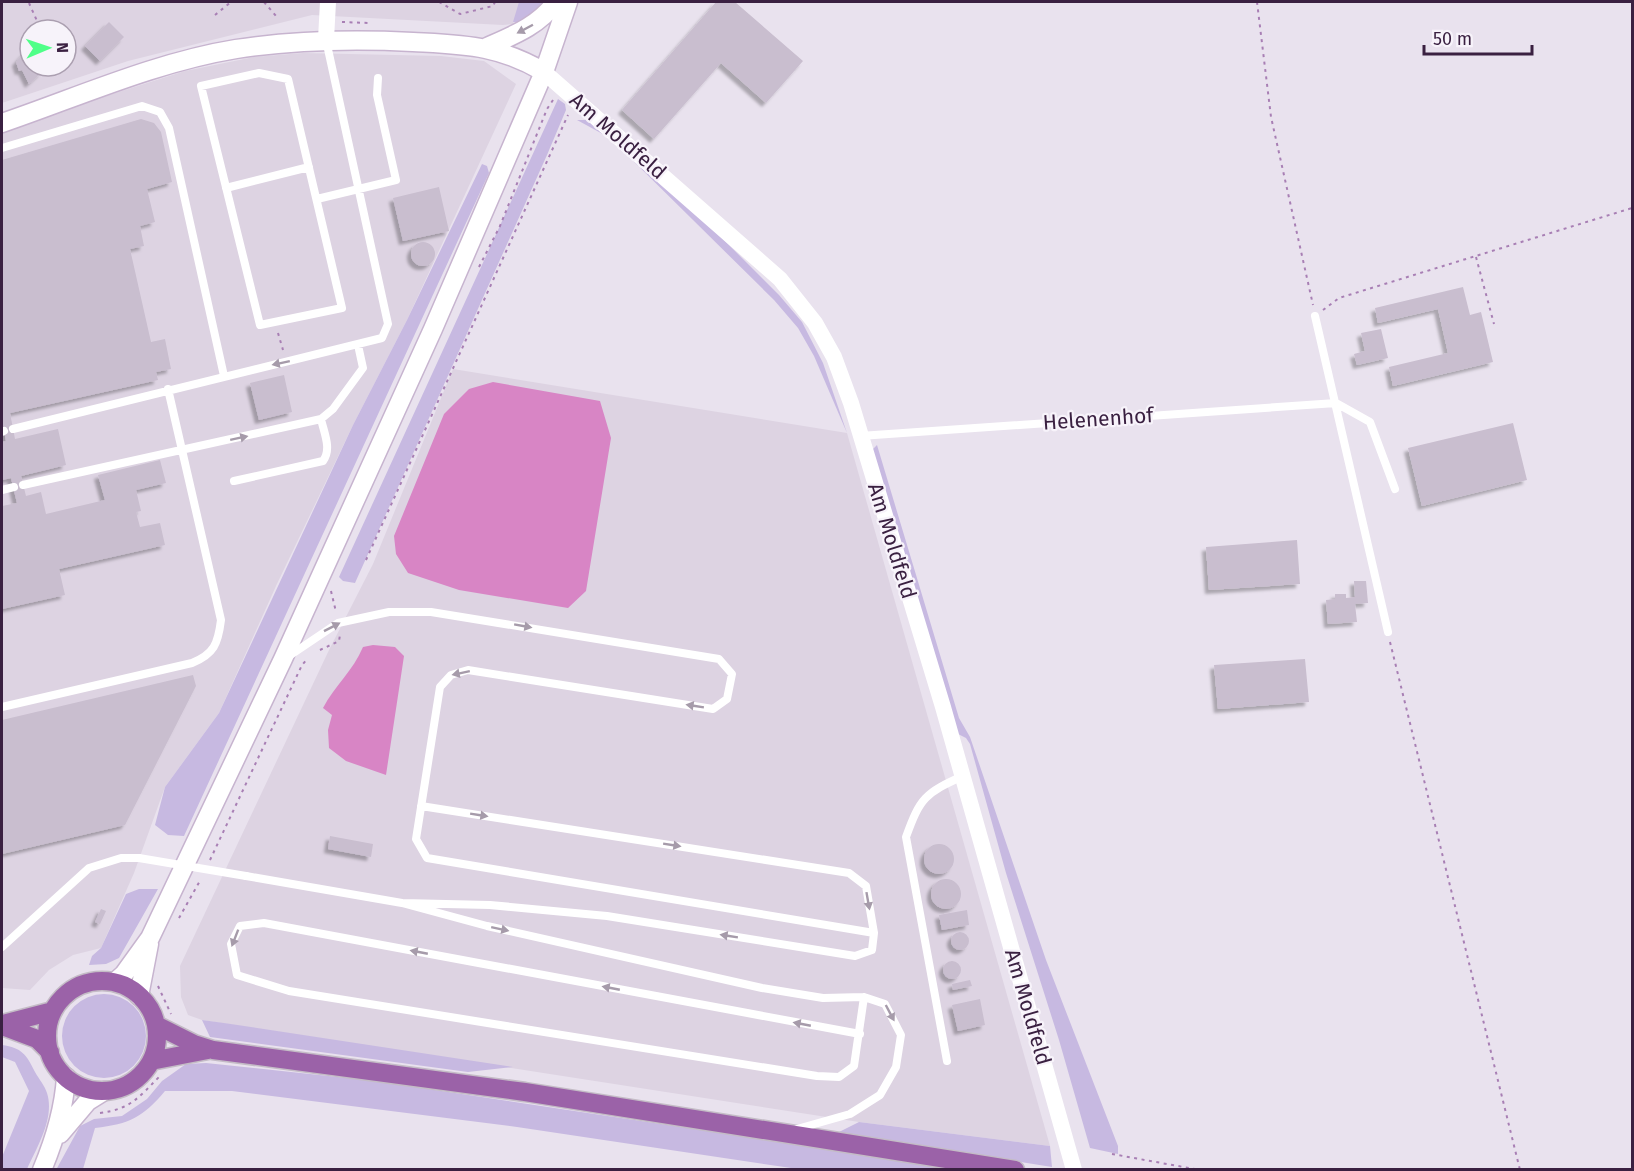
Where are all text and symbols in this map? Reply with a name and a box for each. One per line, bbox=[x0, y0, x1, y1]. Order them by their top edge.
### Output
north arrow bbox=[18, 18, 78, 78]
scale bar bbox=[1424, 18, 1532, 56]
one-way arrow bbox=[516, 24, 533, 34]
text: 50 m bbox=[1433, 28, 1472, 50]
text: N bbox=[53, 42, 72, 53]
street label: Am Moldfeld bbox=[564, 87, 672, 185]
one-way arrow bbox=[272, 358, 291, 368]
street label: Helenenhof bbox=[1042, 402, 1156, 436]
one-way arrow bbox=[229, 432, 248, 442]
street label: Am Moldfeld bbox=[862, 480, 922, 602]
one-way arrow bbox=[323, 622, 340, 632]
one-way arrow bbox=[514, 622, 533, 631]
one-way arrow bbox=[451, 669, 470, 678]
one-way arrow bbox=[685, 702, 704, 711]
one-way arrow bbox=[470, 810, 489, 819]
one-way arrow bbox=[662, 840, 681, 849]
one-way arrow bbox=[864, 892, 873, 911]
one-way arrow bbox=[490, 924, 509, 934]
one-way arrow bbox=[230, 929, 240, 947]
one-way arrow bbox=[720, 931, 739, 940]
street label: Am Moldfeld bbox=[999, 946, 1057, 1068]
one-way arrow bbox=[409, 947, 428, 956]
one-way arrow bbox=[601, 983, 620, 992]
one-way arrow bbox=[885, 1005, 895, 1022]
one-way arrow bbox=[793, 1019, 812, 1028]

